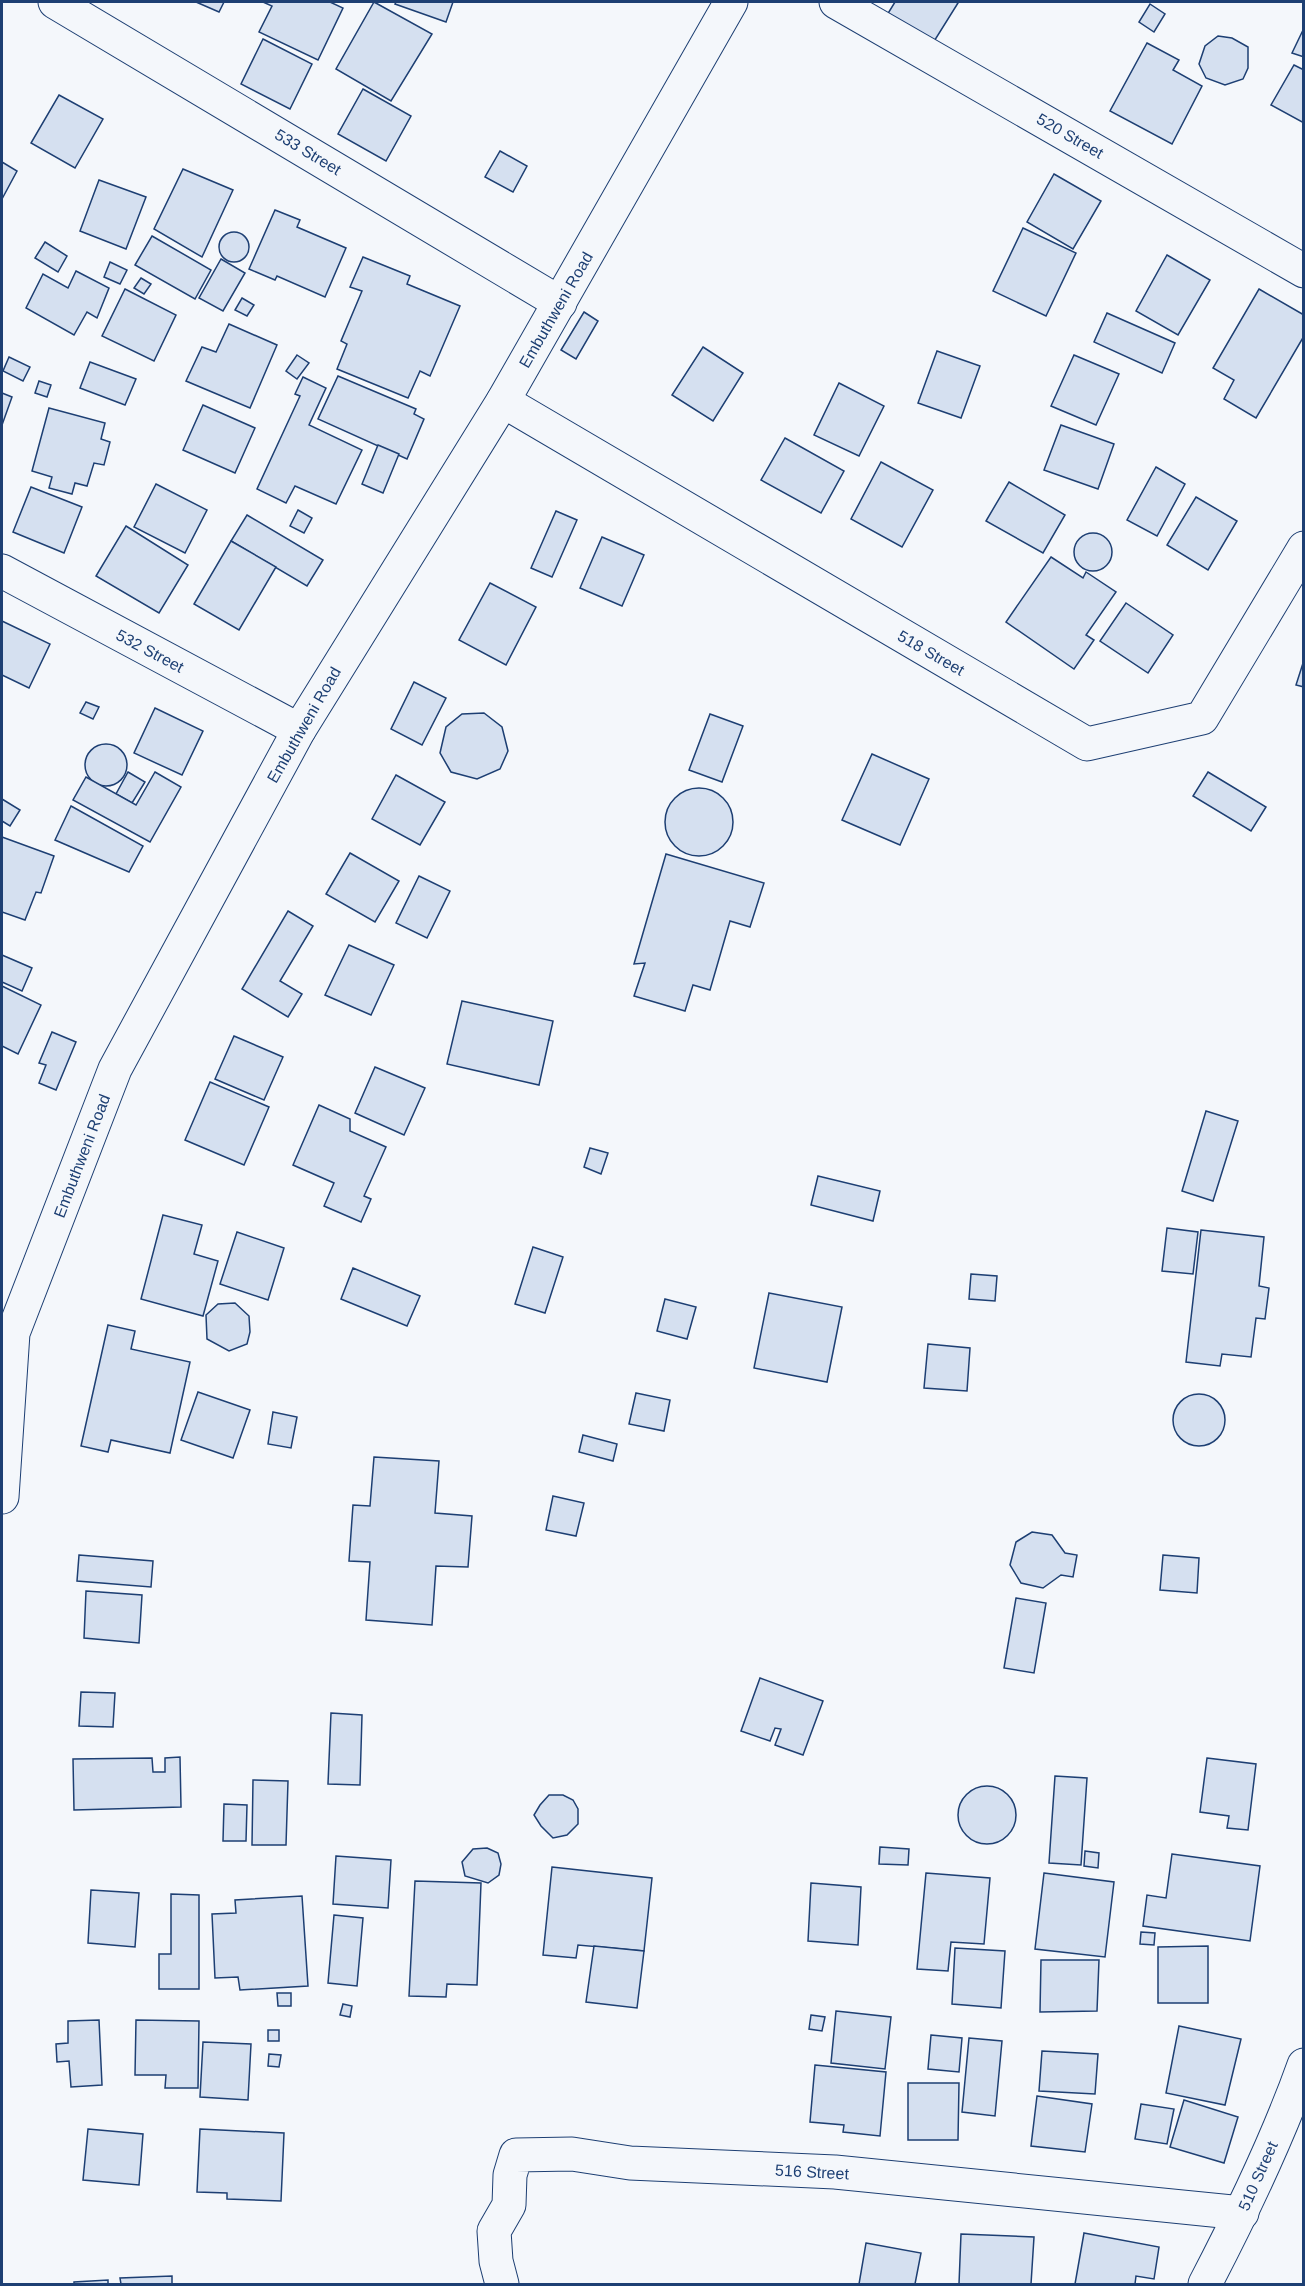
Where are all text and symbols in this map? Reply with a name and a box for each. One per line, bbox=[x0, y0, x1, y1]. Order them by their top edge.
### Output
street label: 520 Street bbox=[1034, 110, 1107, 162]
street label: 533 Street bbox=[272, 126, 344, 179]
street label: Embuthweni Road bbox=[516, 249, 596, 371]
street label: 532 Street bbox=[113, 626, 187, 676]
street label: 518 Street bbox=[895, 627, 968, 679]
street label: Embuthweni Road bbox=[264, 664, 344, 786]
street label: Embuthweni Road bbox=[51, 1092, 113, 1220]
street label: 510 Street bbox=[1235, 2138, 1281, 2213]
street label: 516 Street bbox=[775, 2162, 850, 2182]

